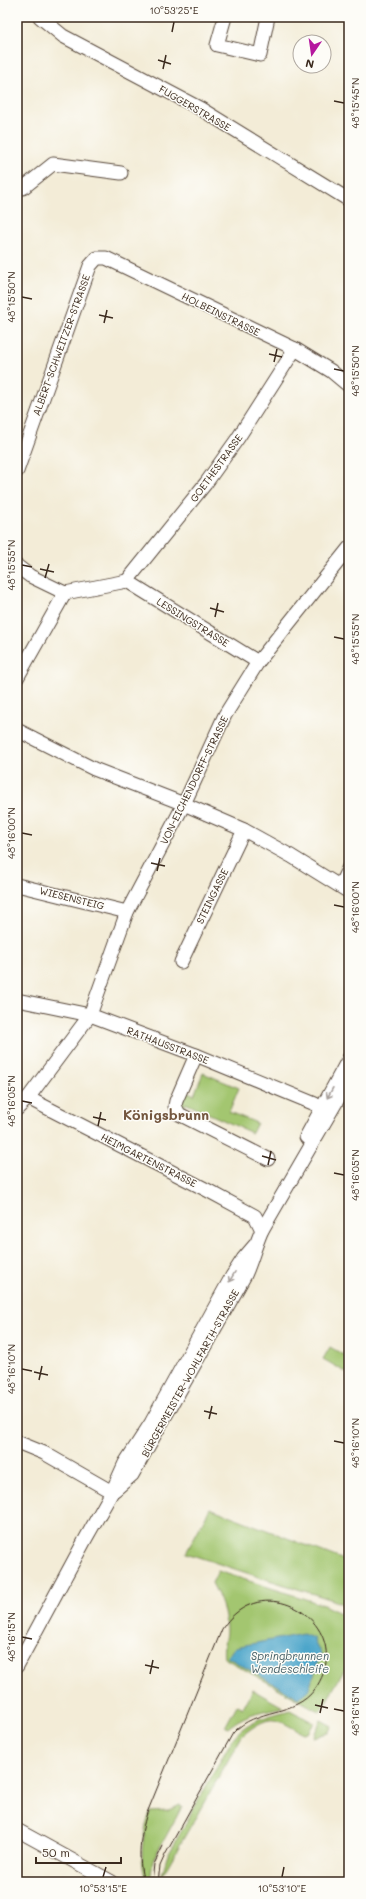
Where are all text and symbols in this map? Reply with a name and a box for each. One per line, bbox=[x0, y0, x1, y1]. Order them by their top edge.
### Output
text: 10°53'25"E bbox=[149, 3, 199, 17]
north arrow bbox=[292, 34, 332, 74]
text: N bbox=[304, 56, 315, 72]
text: 48°15'45"N bbox=[348, 78, 362, 128]
street label: FUGGERSTRASSE bbox=[157, 82, 234, 134]
text: 48°15'50"N bbox=[4, 271, 18, 323]
street label: ALBERT-SCHWEITZER-STRASSE bbox=[29, 272, 93, 418]
street label: HOLBEINSTRASSE bbox=[179, 289, 263, 339]
text: 48°15'50"N bbox=[348, 345, 362, 397]
street label: GOETHESTRASSE bbox=[187, 431, 246, 505]
text: 48°15'55"N bbox=[4, 540, 18, 590]
street label: LESSINGSTRASSE bbox=[154, 594, 232, 650]
text: 48°15'55"N bbox=[348, 614, 362, 664]
street label: VON-EICHENDORFF-STRASSE bbox=[157, 713, 231, 847]
text: 48°16'00"N bbox=[4, 807, 18, 859]
street label: STEINGASSE bbox=[193, 866, 232, 926]
text: 48°16'00"N bbox=[348, 881, 362, 933]
street label: WIESENSTEIG bbox=[38, 883, 106, 913]
street label: RATHAUSSTRASSE bbox=[125, 1023, 211, 1067]
text: 48°16'05"N bbox=[4, 1075, 18, 1127]
one-way arrow bbox=[326, 1087, 334, 1099]
district label: Königsbrunn bbox=[123, 1105, 209, 1124]
street label: HEIMGARTENSTRASSE bbox=[99, 1130, 200, 1190]
text: 48°16'05"N bbox=[348, 1149, 362, 1201]
one-way arrow bbox=[228, 1271, 236, 1283]
street label: BÜRGERMEISTER-WOHLFARTH-STRASSE bbox=[138, 1286, 242, 1459]
text: 48°16'10"N bbox=[4, 1344, 18, 1394]
text: 48°16'10"N bbox=[348, 1418, 362, 1468]
text: 48°16'15"N bbox=[4, 1612, 18, 1662]
water label: Springbrunnen Wendeschleife bbox=[251, 1648, 329, 1676]
text: 48°16'15"N bbox=[348, 1686, 362, 1736]
scale bar bbox=[36, 1839, 121, 1865]
text: 50 m bbox=[42, 1844, 70, 1860]
text: 10°53'15"E bbox=[79, 1881, 127, 1895]
text: 10°53'10"E bbox=[258, 1881, 306, 1895]

